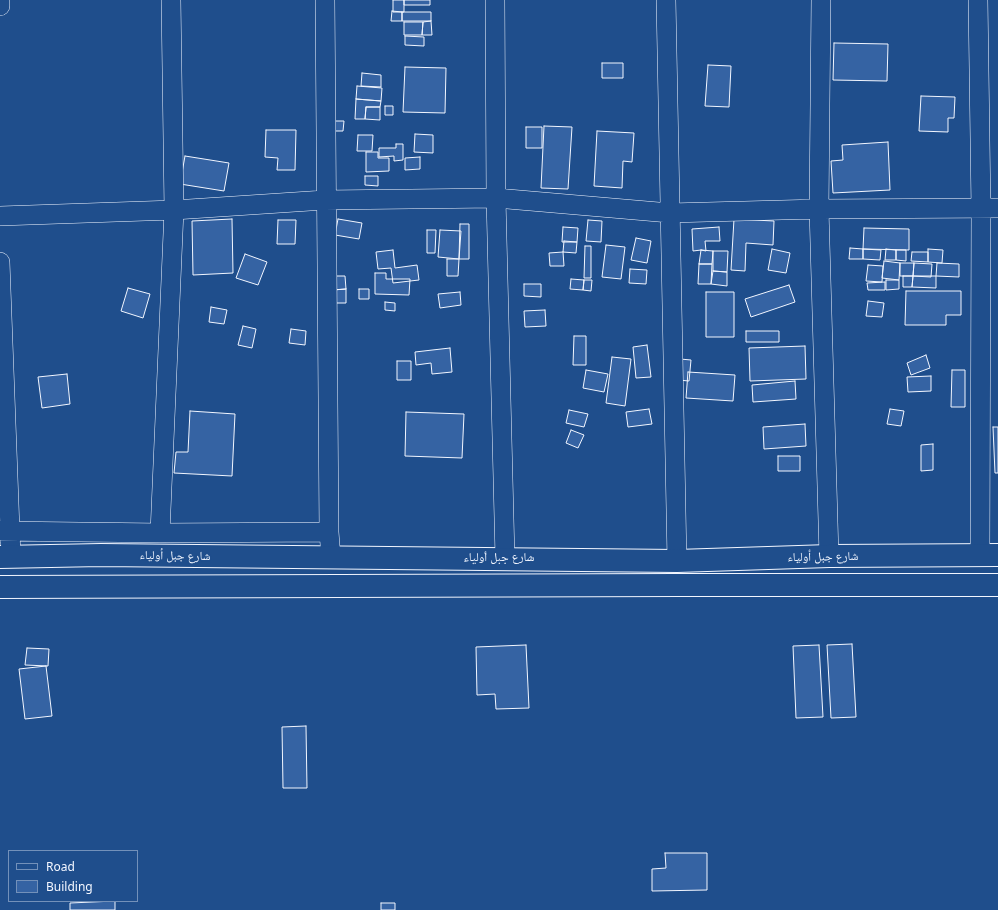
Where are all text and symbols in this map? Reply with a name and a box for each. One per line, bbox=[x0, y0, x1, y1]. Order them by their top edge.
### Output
street label: شارع جبل أولياء bbox=[139, 548, 211, 564]
street label: شارع جبل أولياء bbox=[787, 549, 859, 565]
street label: شارع جبل أولياء bbox=[464, 551, 534, 565]
legend bbox=[8, 850, 138, 902]
text: Road bbox=[46, 858, 75, 875]
text: Building bbox=[46, 878, 93, 895]

